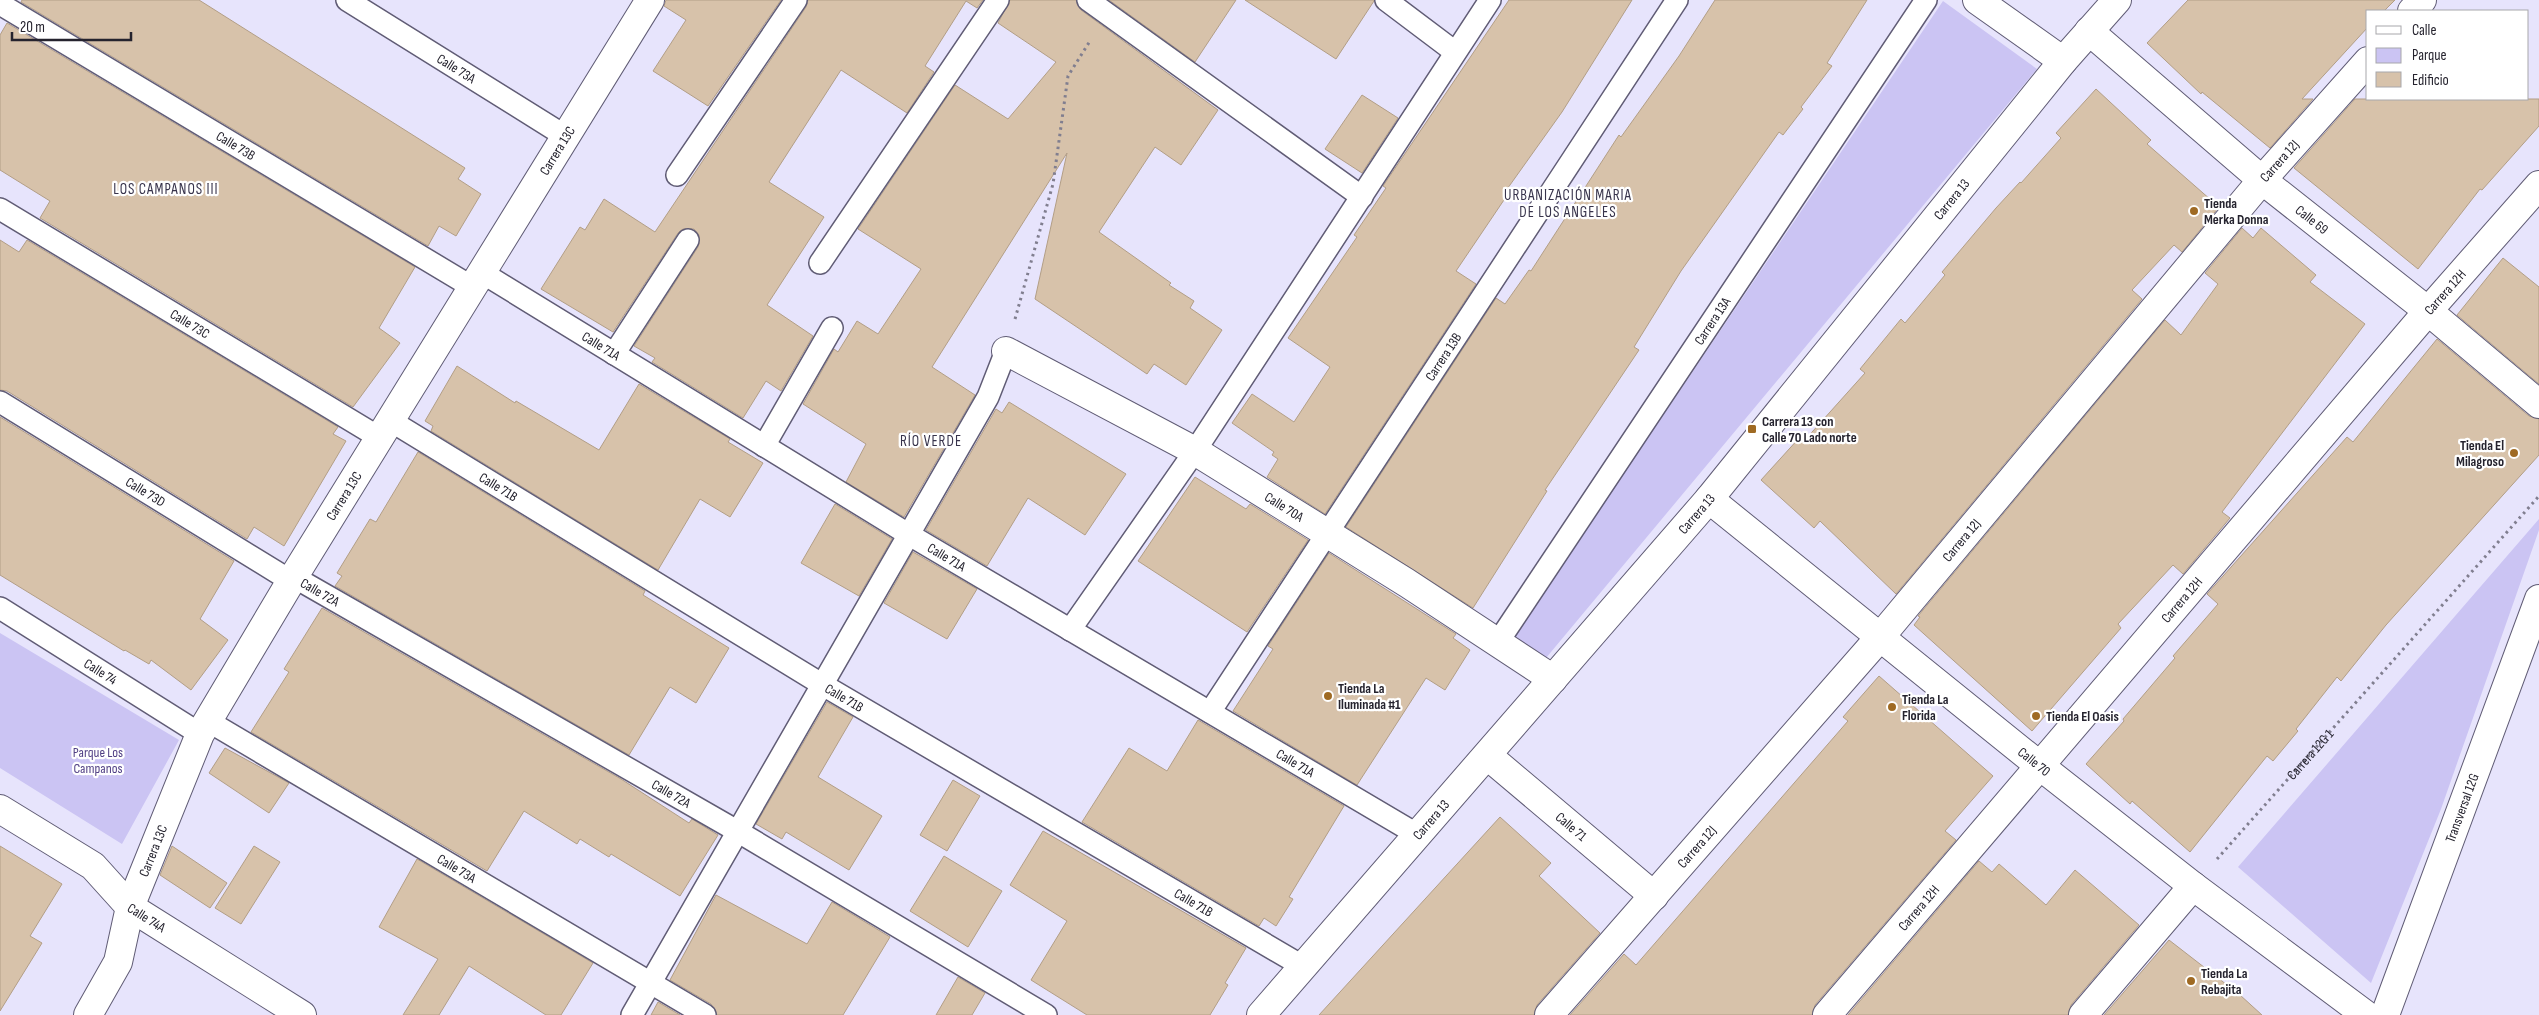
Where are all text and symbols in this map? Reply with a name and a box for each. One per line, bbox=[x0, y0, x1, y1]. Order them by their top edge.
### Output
scale bar bbox=[12, 10, 131, 42]
legend bbox=[2366, 10, 2529, 100]
text: 20 m bbox=[20, 18, 45, 37]
text: Calle bbox=[2412, 21, 2436, 40]
text: Parque bbox=[2412, 46, 2447, 65]
street label: Calle 73A bbox=[434, 50, 480, 88]
text: Edificio bbox=[2412, 71, 2449, 90]
street label: Carrera 13C bbox=[536, 123, 579, 178]
street label: Calle 73B bbox=[213, 128, 258, 164]
street label: Carrera 12J bbox=[2256, 136, 2303, 186]
street label: Carrera 13 bbox=[1930, 175, 1973, 223]
district label: LOS CAMPANOS III bbox=[113, 180, 219, 199]
district label: URBANIZACIÓN MARIA DE LOS ANGELES bbox=[1504, 186, 1632, 222]
place label: Tienda Merka Donna bbox=[2204, 195, 2269, 228]
street label: Calle 69 bbox=[2292, 202, 2332, 238]
marker: Tienda Merka Donna bbox=[2188, 205, 2200, 217]
street label: Carrera 12H bbox=[2421, 266, 2470, 318]
street label: Carrera 13A bbox=[1691, 293, 1735, 348]
street label: Calle 73C bbox=[167, 306, 213, 343]
street label: Calle 71A bbox=[579, 328, 624, 365]
street label: Carrera 13B bbox=[1422, 330, 1465, 384]
place label: Carrera 13 con Calle 70 Lado norte bbox=[1762, 413, 1857, 446]
marker: Carrera 13 con Calle 70 Lado norte bbox=[1746, 423, 1758, 435]
district label: RÍO VERDE bbox=[900, 432, 962, 451]
place label: Tienda El Milagroso bbox=[2456, 437, 2504, 470]
marker: Tienda El Milagroso bbox=[2508, 447, 2520, 459]
street label: Carrera 13C bbox=[323, 468, 366, 524]
street label: Calle 71B bbox=[476, 469, 521, 505]
street label: Calle 73D bbox=[122, 473, 168, 511]
street label: Calle 70A bbox=[1261, 489, 1308, 526]
street label: Carrera 13 bbox=[1675, 490, 1719, 537]
street label: Carrera 12J bbox=[1939, 515, 1984, 565]
street label: Calle 71A bbox=[924, 539, 970, 576]
street label: Calle 72A bbox=[297, 574, 343, 611]
street label: Carrera 12H bbox=[2158, 574, 2206, 626]
street label: Calle 74 bbox=[81, 655, 120, 689]
street label: Calle 71B bbox=[822, 680, 866, 716]
place label: Tienda La Iluminada #1 bbox=[1338, 680, 1401, 713]
marker: Tienda La Iluminada #1 bbox=[1322, 690, 1334, 702]
place label: Tienda La Florida bbox=[1902, 691, 1949, 724]
marker: Tienda La Florida bbox=[1886, 701, 1898, 713]
place label: Tienda El Oasis bbox=[2046, 708, 2119, 725]
marker: Tienda El Oasis bbox=[2030, 710, 2042, 722]
street label: Carrera 12G 1 bbox=[2283, 726, 2337, 783]
park label: Parque Los Campanos bbox=[73, 744, 123, 777]
street label: Calle 70 bbox=[2014, 744, 2054, 780]
street label: Calle 71A bbox=[1273, 745, 1318, 782]
street label: Transversal 12G bbox=[2442, 771, 2483, 845]
street label: Calle 72A bbox=[648, 776, 695, 812]
street label: Carrera 13 bbox=[1409, 796, 1453, 843]
street label: Calle 71 bbox=[1552, 809, 1590, 845]
street label: Carrera 13C bbox=[135, 822, 171, 879]
street label: Carrera 12J bbox=[1674, 822, 1720, 872]
street label: Calle 73A bbox=[434, 850, 480, 887]
street label: Carrera 12H bbox=[1895, 882, 1943, 934]
street label: Calle 71B bbox=[1171, 885, 1216, 921]
street label: Calle 74A bbox=[124, 900, 169, 937]
place label: Tienda La Rebajita bbox=[2201, 965, 2248, 998]
marker: Tienda La Rebajita bbox=[2185, 975, 2197, 987]

